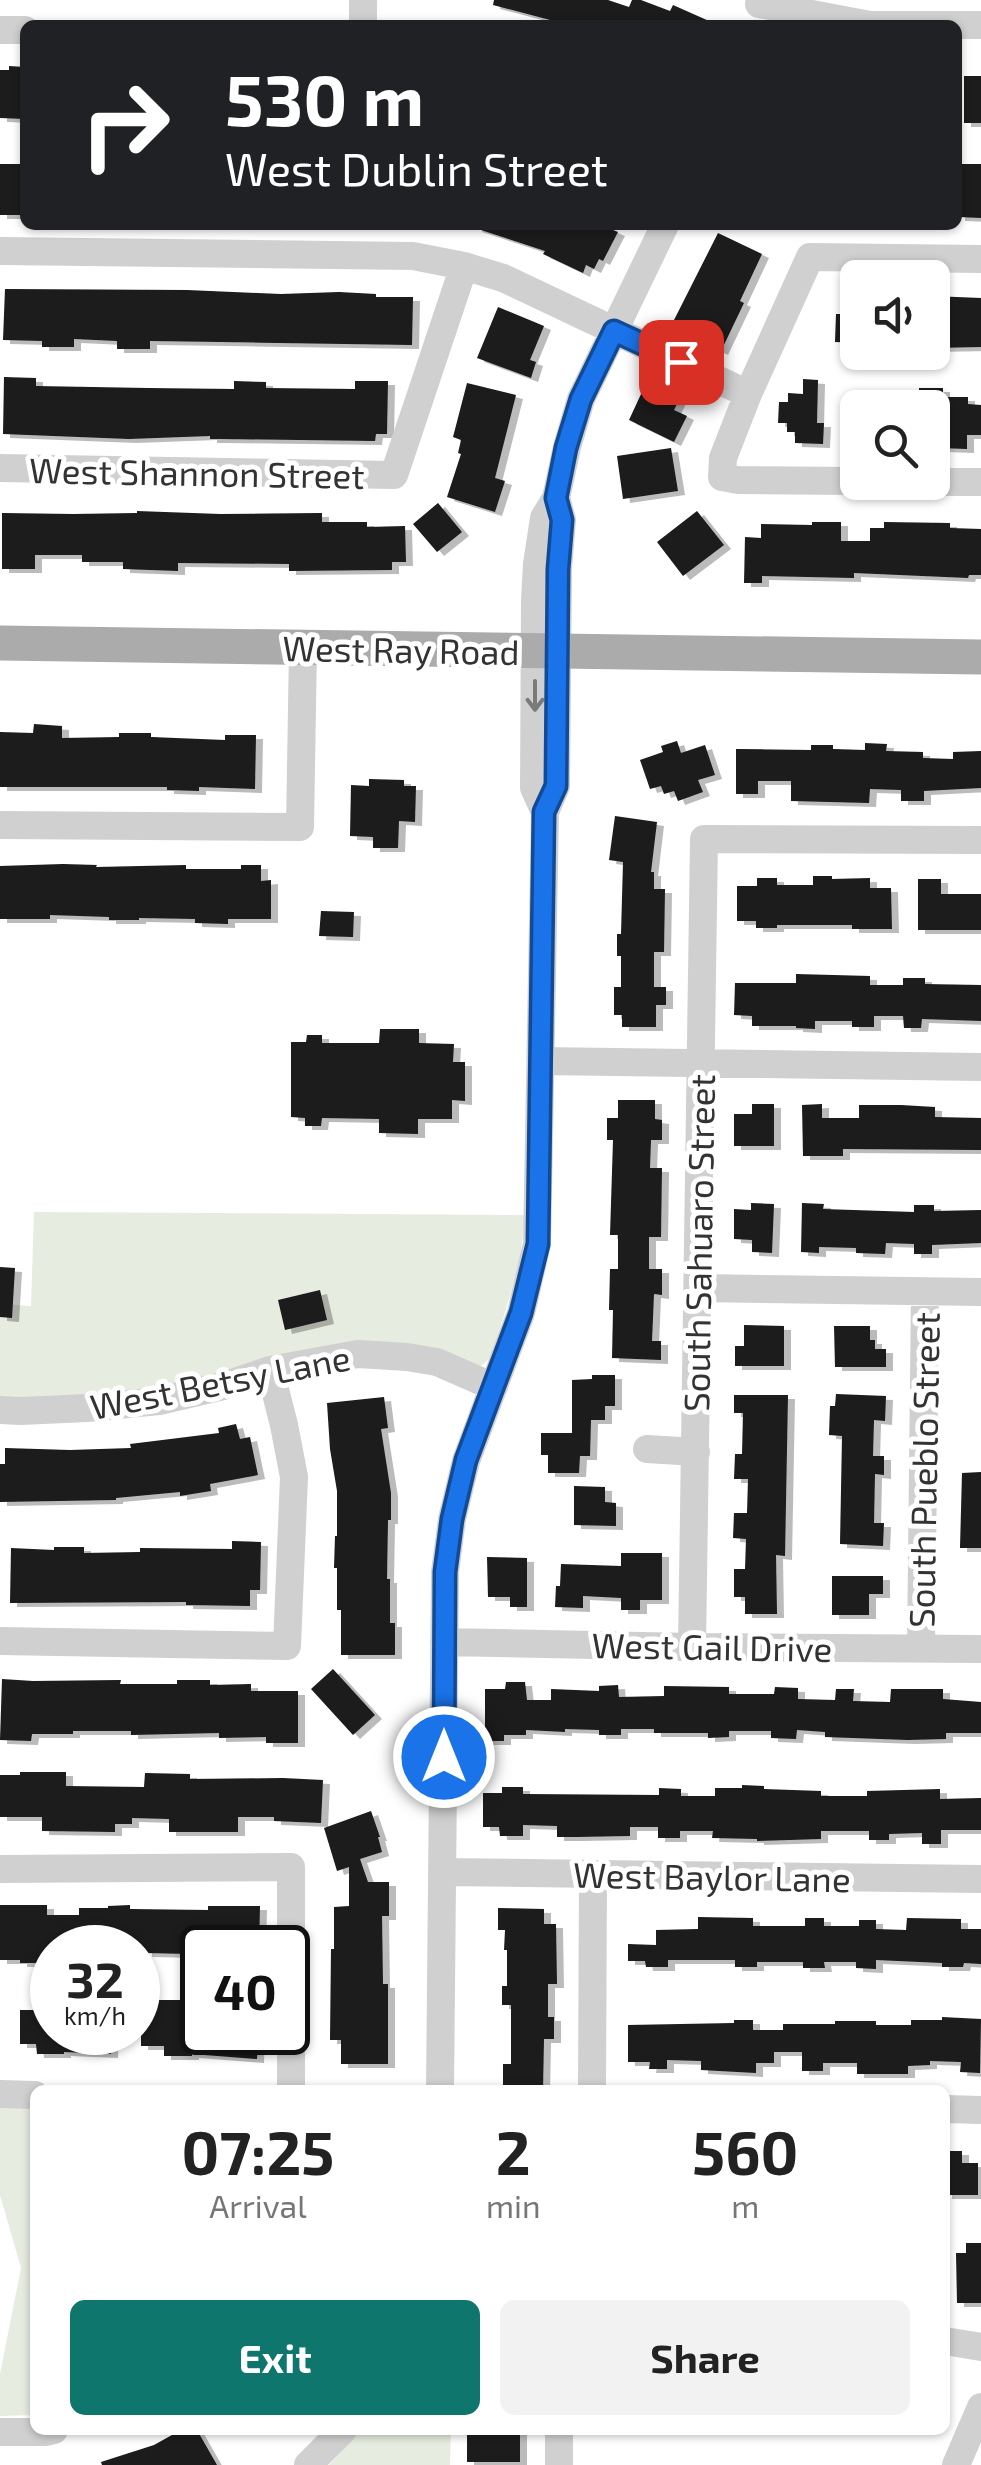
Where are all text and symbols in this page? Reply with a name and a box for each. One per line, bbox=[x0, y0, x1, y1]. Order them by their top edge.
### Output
text: 530 m bbox=[225, 56, 424, 140]
icon: right bbox=[60, 60, 190, 190]
text: West Dublin Street bbox=[225, 141, 608, 195]
map controls bbox=[840, 260, 950, 500]
button: sound bbox=[840, 260, 950, 370]
pin bbox=[639, 320, 724, 405]
icon: arrive bbox=[654, 335, 709, 390]
button: search bbox=[840, 390, 950, 500]
street label: West Shannon Street bbox=[29, 448, 365, 496]
street label: West Ray Road bbox=[282, 626, 520, 672]
one-way arrow bbox=[526, 678, 544, 711]
street label: South Sahuaro Street bbox=[674, 1074, 722, 1412]
street label: South Pueblo Street bbox=[899, 1312, 947, 1628]
street label: West Betsy Lane bbox=[87, 1335, 353, 1427]
street label: West Gail Drive bbox=[591, 1623, 833, 1669]
position arrow bbox=[392, 1705, 496, 1809]
street label: West Baylor Lane bbox=[573, 1853, 851, 1899]
speed limit sign: 40 bbox=[180, 1925, 310, 2055]
text: 32 bbox=[66, 1948, 124, 2008]
text: km/h bbox=[64, 2000, 126, 2030]
text: 07:25 bbox=[182, 2115, 334, 2187]
text: 2 bbox=[496, 2115, 531, 2187]
text: 560 bbox=[692, 2115, 798, 2187]
text: Arrival bbox=[209, 2186, 307, 2224]
text: min bbox=[486, 2186, 541, 2224]
text: m bbox=[731, 2186, 759, 2224]
button: Exit bbox=[70, 2300, 480, 2415]
button: Share bbox=[500, 2300, 910, 2415]

